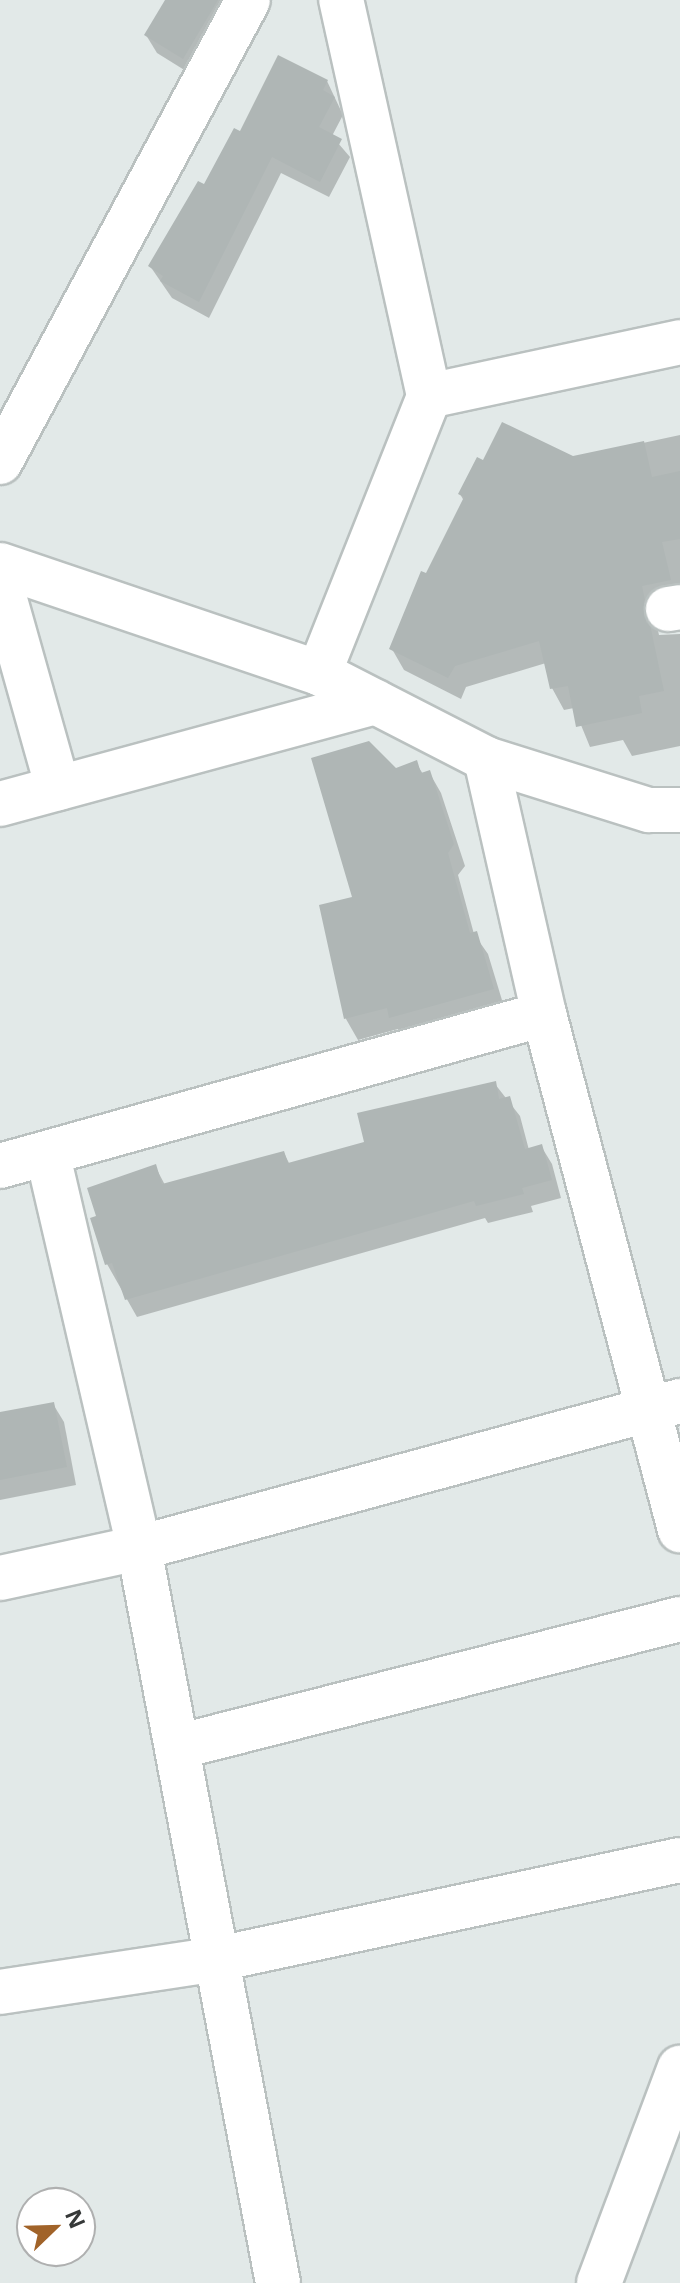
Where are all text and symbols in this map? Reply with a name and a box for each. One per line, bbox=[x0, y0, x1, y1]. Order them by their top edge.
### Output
north arrow bbox=[16, 2187, 96, 2267]
text: N bbox=[59, 2204, 94, 2232]

